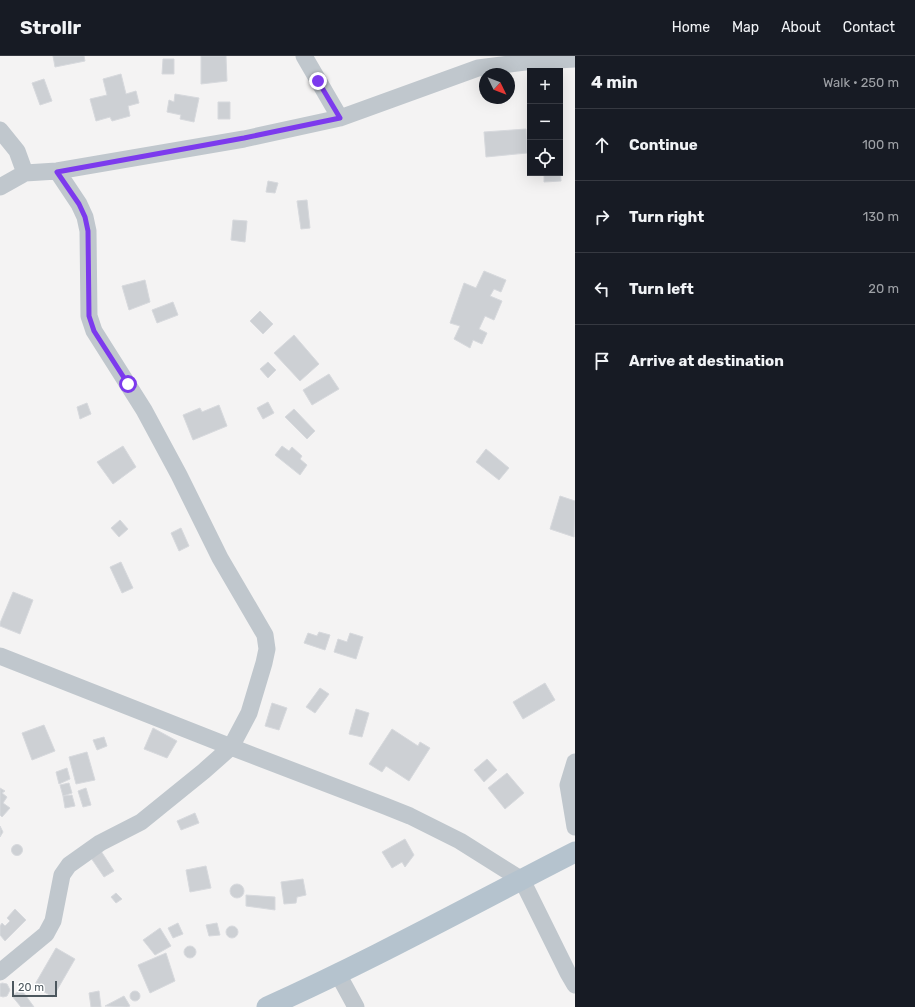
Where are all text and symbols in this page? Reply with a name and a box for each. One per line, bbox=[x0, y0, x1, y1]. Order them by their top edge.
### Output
text: Strollr bbox=[20, 16, 81, 39]
text: Home bbox=[672, 19, 710, 36]
text: Map bbox=[732, 19, 759, 36]
text: About bbox=[781, 19, 821, 36]
text: Contact bbox=[843, 19, 895, 36]
north arrow bbox=[479, 68, 515, 104]
map controls bbox=[527, 68, 563, 176]
button: + bbox=[527, 68, 563, 104]
route end bbox=[309, 72, 327, 90]
text: 4 min bbox=[591, 72, 638, 92]
text: Walk · 250 m bbox=[823, 75, 899, 90]
button: − bbox=[527, 104, 563, 140]
icon: ahead bbox=[591, 134, 613, 156]
text: Continue bbox=[629, 136, 698, 154]
text: 100 m bbox=[862, 137, 899, 152]
button: locate bbox=[527, 140, 563, 176]
icon: right bbox=[591, 206, 613, 228]
text: Turn right bbox=[629, 208, 704, 226]
text: 130 m bbox=[863, 209, 899, 224]
icon: left bbox=[591, 278, 613, 300]
text: Turn left bbox=[629, 280, 694, 298]
text: 20 m bbox=[868, 281, 899, 296]
icon: arrive bbox=[591, 350, 613, 372]
text: Arrive at destination bbox=[629, 352, 784, 370]
route start bbox=[119, 375, 137, 393]
scale bar bbox=[12, 979, 57, 998]
text: 20 m bbox=[18, 981, 44, 994]

